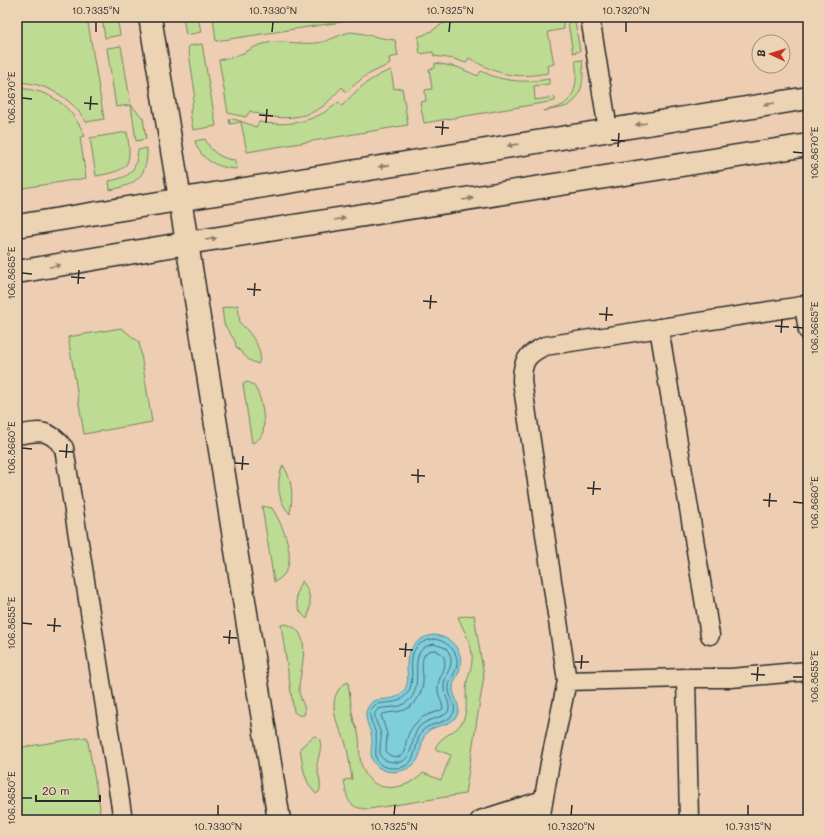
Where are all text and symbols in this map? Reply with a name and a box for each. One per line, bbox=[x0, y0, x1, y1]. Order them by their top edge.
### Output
text: 10.7335°N bbox=[72, 3, 120, 17]
text: 10.7330°N bbox=[249, 3, 297, 17]
text: 10.7325°N bbox=[426, 3, 474, 17]
text: 10.7320°N bbox=[602, 3, 650, 17]
north arrow bbox=[751, 34, 791, 74]
text: B bbox=[753, 49, 768, 57]
text: 106.8670°E bbox=[4, 71, 18, 125]
one-way arrow bbox=[763, 101, 776, 107]
one-way arrow bbox=[635, 121, 647, 127]
text: 106.8670°E bbox=[807, 126, 821, 180]
one-way arrow bbox=[507, 142, 519, 148]
one-way arrow bbox=[378, 163, 391, 169]
one-way arrow bbox=[462, 196, 474, 202]
one-way arrow bbox=[334, 216, 346, 222]
one-way arrow bbox=[205, 236, 217, 242]
text: 106.8665°E bbox=[4, 246, 18, 300]
one-way arrow bbox=[49, 262, 62, 268]
text: 106.8665°E bbox=[807, 301, 821, 355]
text: 106.8660°E bbox=[4, 421, 18, 475]
text: 106.8660°E bbox=[807, 476, 821, 530]
text: 106.8655°E bbox=[4, 596, 18, 649]
text: 106.8655°E bbox=[807, 650, 821, 703]
text: 106.8650°E bbox=[4, 771, 18, 825]
scale bar bbox=[36, 777, 100, 803]
text: 20 m bbox=[42, 782, 70, 798]
text: 10.7330°N bbox=[194, 819, 242, 833]
text: 10.7325°N bbox=[370, 819, 418, 833]
text: 10.7320°N bbox=[547, 819, 595, 833]
text: 10.7315°N bbox=[725, 819, 771, 833]

